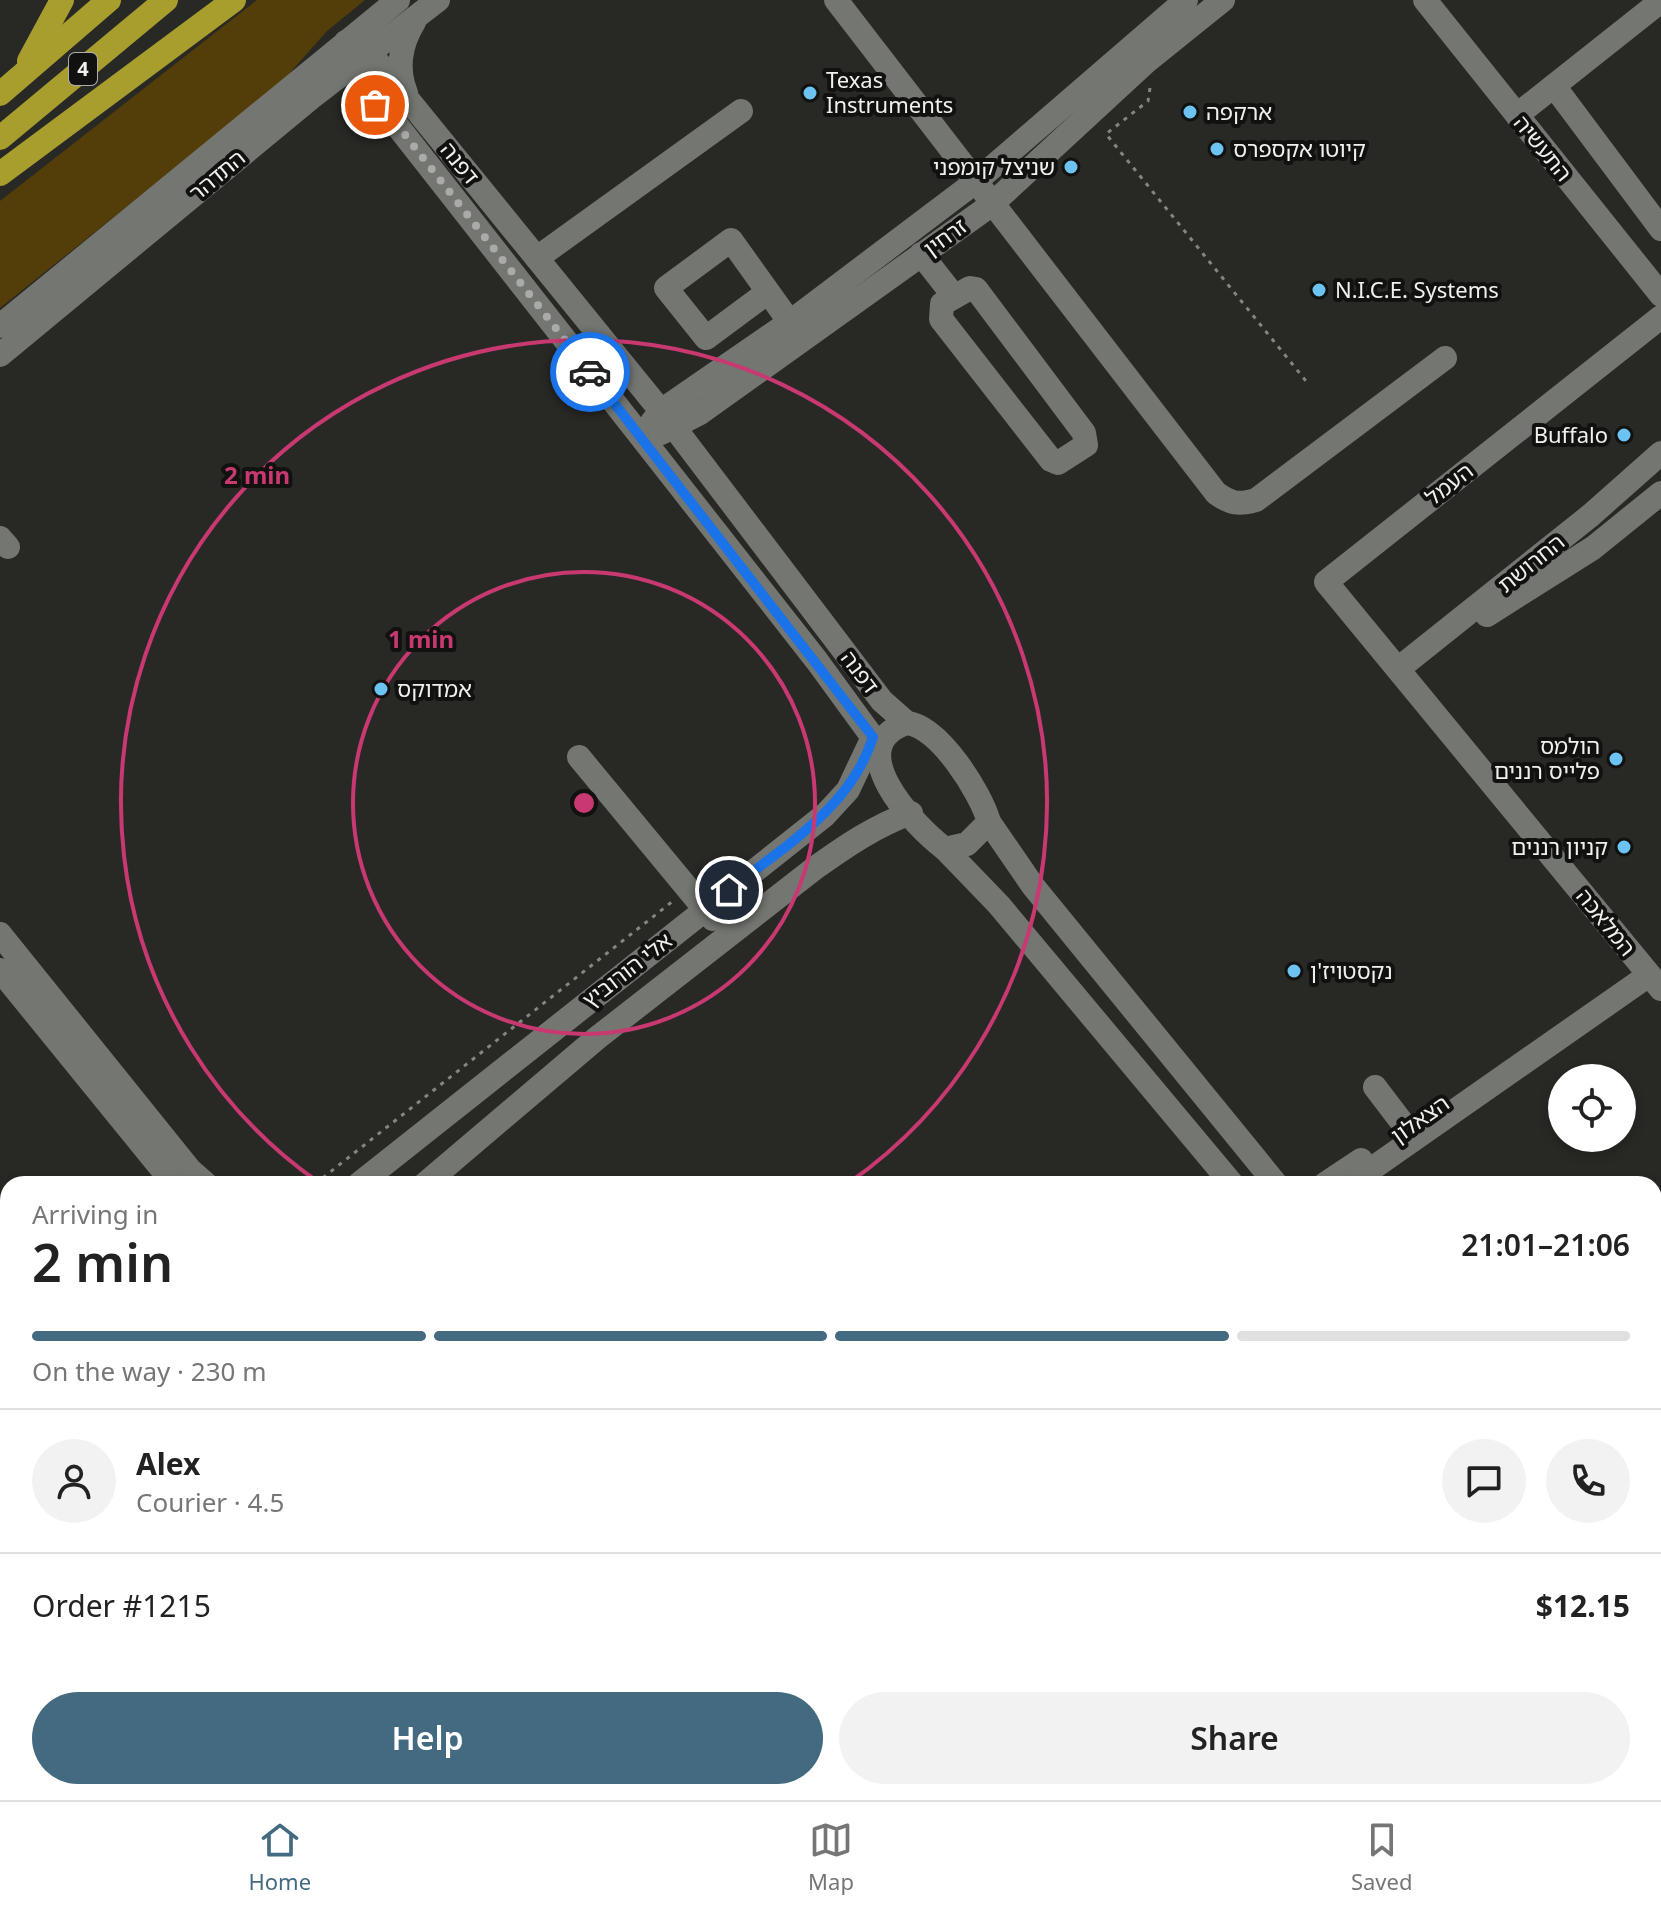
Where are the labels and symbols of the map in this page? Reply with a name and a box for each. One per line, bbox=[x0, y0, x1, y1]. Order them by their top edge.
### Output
road number: 4 bbox=[69, 53, 97, 85]
place label: Texas Instruments bbox=[826, 64, 953, 119]
pin bbox=[341, 71, 409, 139]
marker: Texas Instruments bbox=[801, 84, 819, 102]
place label: ארקפה bbox=[1206, 96, 1272, 126]
marker: ארקפה bbox=[1181, 103, 1199, 121]
street label: התעשיה bbox=[1508, 108, 1580, 187]
place label: קיוטו אקספרס bbox=[1233, 133, 1366, 163]
street label: דפנה bbox=[434, 135, 487, 190]
marker: קיוטו אקספרס bbox=[1208, 140, 1226, 158]
street label: התדהר bbox=[182, 142, 251, 207]
place label: שניצל קומפני bbox=[933, 151, 1055, 181]
marker: שניצל קומפני bbox=[1062, 158, 1080, 176]
street label: זרחין bbox=[917, 210, 972, 262]
place label: N.I.C.E. Systems bbox=[1335, 274, 1499, 304]
marker: N.I.C.E. Systems bbox=[1310, 281, 1328, 299]
courier bbox=[550, 332, 630, 412]
place label: Buffalo bbox=[1534, 419, 1608, 449]
marker: Buffalo bbox=[1615, 426, 1633, 444]
street label: העמל bbox=[1418, 455, 1478, 511]
text: 2 min bbox=[224, 458, 290, 491]
street label: החרושת bbox=[1491, 526, 1570, 598]
text: 1 min bbox=[388, 622, 454, 655]
street label: דפנה bbox=[835, 644, 887, 699]
place label: אמדוקס bbox=[397, 673, 472, 703]
marker: אמדוקס bbox=[372, 680, 390, 698]
place label: הולמס פלייס רננים bbox=[1494, 730, 1600, 785]
marker: הולמס פלייס רננים bbox=[1607, 750, 1625, 768]
centre of rings bbox=[570, 789, 598, 817]
place label: קניון רננים bbox=[1511, 831, 1608, 861]
marker: קניון רננים bbox=[1615, 838, 1633, 856]
pin bbox=[695, 856, 763, 924]
street label: המלאכה bbox=[1570, 881, 1643, 961]
street label: אלי הורוביץ bbox=[575, 925, 678, 1014]
place label: נקסטויז'ן bbox=[1310, 955, 1393, 985]
marker: נקסטויז'ן bbox=[1285, 962, 1303, 980]
street label: הצאלון bbox=[1384, 1087, 1455, 1149]

